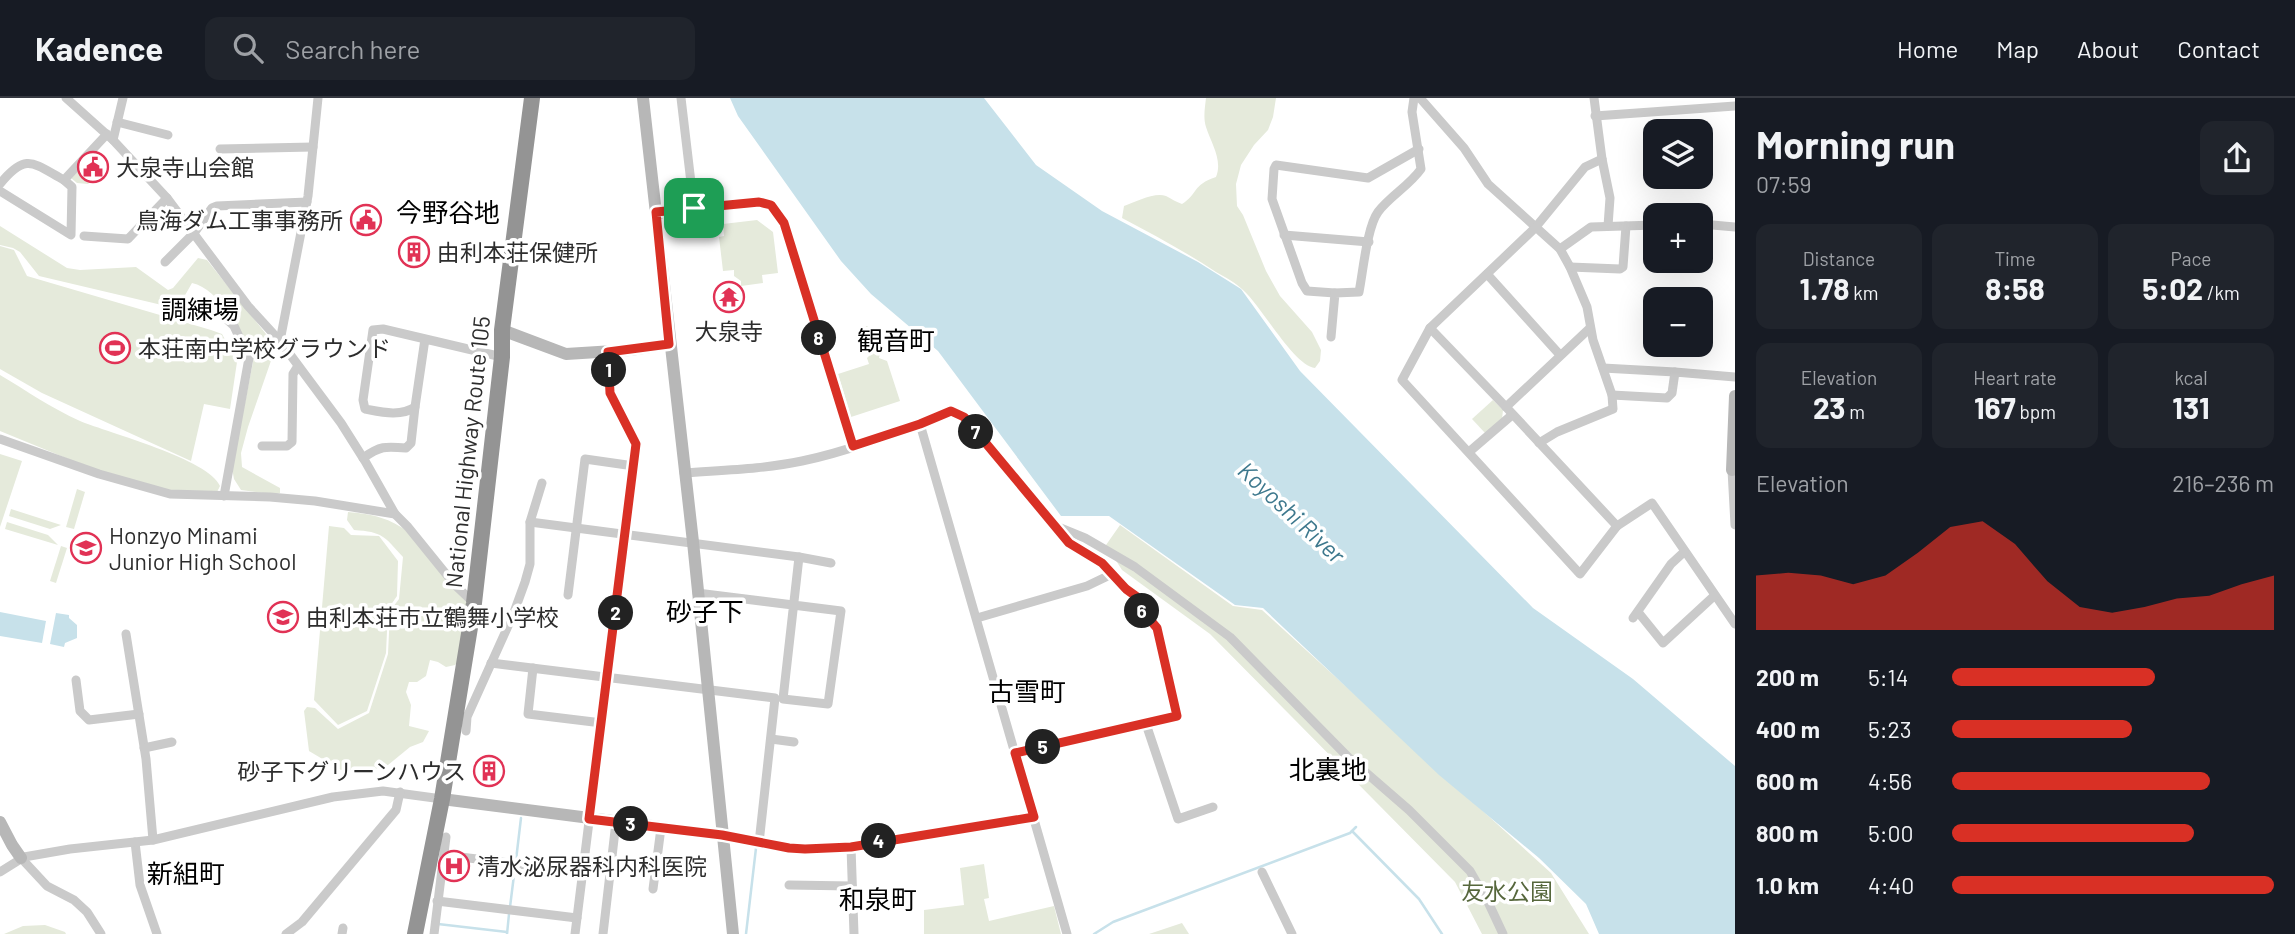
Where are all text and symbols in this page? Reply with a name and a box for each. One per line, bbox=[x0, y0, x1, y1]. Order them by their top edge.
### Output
search box bbox=[205, 17, 695, 80]
text: Kadence bbox=[35, 28, 163, 68]
icon: search bbox=[229, 29, 267, 67]
text: Search here bbox=[285, 33, 420, 64]
text: Home bbox=[1897, 34, 1958, 63]
text: Map bbox=[1996, 34, 2039, 63]
text: About bbox=[2077, 34, 2139, 63]
text: Contact bbox=[2177, 34, 2260, 63]
map controls bbox=[1643, 119, 1713, 357]
button: layers bbox=[1643, 119, 1713, 189]
text: Morning run bbox=[1756, 121, 1955, 167]
button: share bbox=[2200, 121, 2274, 195]
public building icon: 大泉寺山会館 bbox=[76, 150, 110, 184]
place label: 大泉寺山会館 bbox=[116, 153, 254, 181]
text: 07:59 bbox=[1756, 170, 1811, 198]
pin bbox=[664, 178, 724, 238]
icon: arrive bbox=[675, 189, 713, 227]
district label: 今野谷地 bbox=[396, 196, 500, 227]
public building icon: 鳥海ダム工事事務所 bbox=[349, 203, 383, 237]
button: + bbox=[1643, 203, 1713, 273]
place label: 鳥海ダム工事事務所 bbox=[136, 206, 343, 234]
building icon: 由利本荘保健所 bbox=[397, 235, 431, 269]
place label: 由利本荘保健所 bbox=[437, 238, 598, 266]
text: Distance bbox=[1803, 247, 1875, 270]
text: Time bbox=[1994, 247, 2036, 270]
text: Pace bbox=[2171, 247, 2211, 270]
text: 1.78 bbox=[1800, 270, 1849, 306]
text: 8:58 bbox=[1985, 270, 2045, 306]
text: 5:02 bbox=[2142, 270, 2203, 306]
temple icon: 大泉寺 bbox=[712, 280, 746, 314]
text: km bbox=[1849, 281, 1878, 304]
text: /km bbox=[2203, 281, 2240, 304]
button: − bbox=[1643, 287, 1713, 357]
district label: 調練場 bbox=[161, 293, 239, 324]
street label: National Highway Route 105 bbox=[439, 315, 495, 589]
place label: 大泉寺 bbox=[695, 317, 764, 345]
pin: 8 bbox=[802, 320, 836, 356]
district label: 観音町 bbox=[857, 324, 935, 355]
text: 8 bbox=[813, 326, 824, 349]
sports icon: 本荘南中学校グラウンド bbox=[98, 331, 132, 365]
place label: 本荘南中学校グラウンド bbox=[138, 334, 391, 362]
pin: 1 bbox=[592, 352, 626, 388]
text: 1 bbox=[605, 358, 612, 381]
text: Elevation bbox=[1801, 366, 1877, 389]
text: Heart rate bbox=[1973, 366, 2057, 389]
text: kcal bbox=[2174, 366, 2208, 389]
text: 23 bbox=[1813, 389, 1846, 425]
text: 167 bbox=[1974, 389, 2016, 425]
text: 131 bbox=[2172, 389, 2210, 425]
text: m bbox=[1846, 400, 1865, 423]
text: bpm bbox=[2016, 400, 2056, 423]
pin: 7 bbox=[958, 414, 993, 450]
text: 7 bbox=[971, 420, 980, 443]
water label: Koyoshi River bbox=[1233, 455, 1352, 570]
text: Elevation bbox=[1756, 469, 1849, 497]
text: 216–236 m bbox=[2172, 469, 2274, 497]
place label: Honzyo Minami Junior High School bbox=[109, 521, 297, 575]
school or university icon: Honzyo Minami Junior High School bbox=[69, 531, 103, 565]
pin: 6 bbox=[1124, 594, 1160, 628]
district label: 砂子下 bbox=[666, 595, 744, 626]
pin: 2 bbox=[598, 596, 634, 630]
text: 6 bbox=[1136, 599, 1147, 622]
school or university icon: 由利本荘市立鶴舞小学校 bbox=[266, 600, 300, 634]
text: 2 bbox=[610, 601, 621, 624]
place label: 由利本荘市立鶴舞小学校 bbox=[306, 603, 559, 631]
text: 200 m bbox=[1756, 663, 1819, 691]
text: 5:14 bbox=[1868, 663, 1908, 691]
district label: 古雪町 bbox=[988, 675, 1066, 706]
text: 400 m bbox=[1756, 715, 1820, 743]
text: 5:23 bbox=[1868, 715, 1912, 743]
pin: 5 bbox=[1026, 730, 1060, 764]
text: 5 bbox=[1037, 735, 1048, 758]
district label: 北裏地 bbox=[1289, 753, 1367, 784]
building icon: 砂子下グリーンハウス bbox=[472, 754, 506, 788]
place label: 砂子下グリーンハウス bbox=[237, 757, 466, 785]
text: 600 m bbox=[1756, 767, 1818, 795]
text: 4:56 bbox=[1868, 767, 1912, 795]
pin: 3 bbox=[614, 806, 648, 842]
text: 3 bbox=[625, 812, 636, 835]
text: 800 m bbox=[1756, 819, 1818, 847]
text: 5:00 bbox=[1868, 819, 1914, 847]
pin: 4 bbox=[862, 824, 896, 858]
text: 4 bbox=[873, 829, 884, 852]
hospital icon: 清水泌尿器科内科医院 bbox=[437, 849, 471, 883]
place label: 清水泌尿器科内科医院 bbox=[477, 852, 707, 880]
district label: 新組町 bbox=[147, 857, 225, 888]
text: 1.0 km bbox=[1756, 871, 1819, 899]
text: 4:40 bbox=[1868, 871, 1914, 899]
park label: 友水公園 bbox=[1461, 877, 1553, 905]
district label: 和泉町 bbox=[839, 883, 917, 914]

